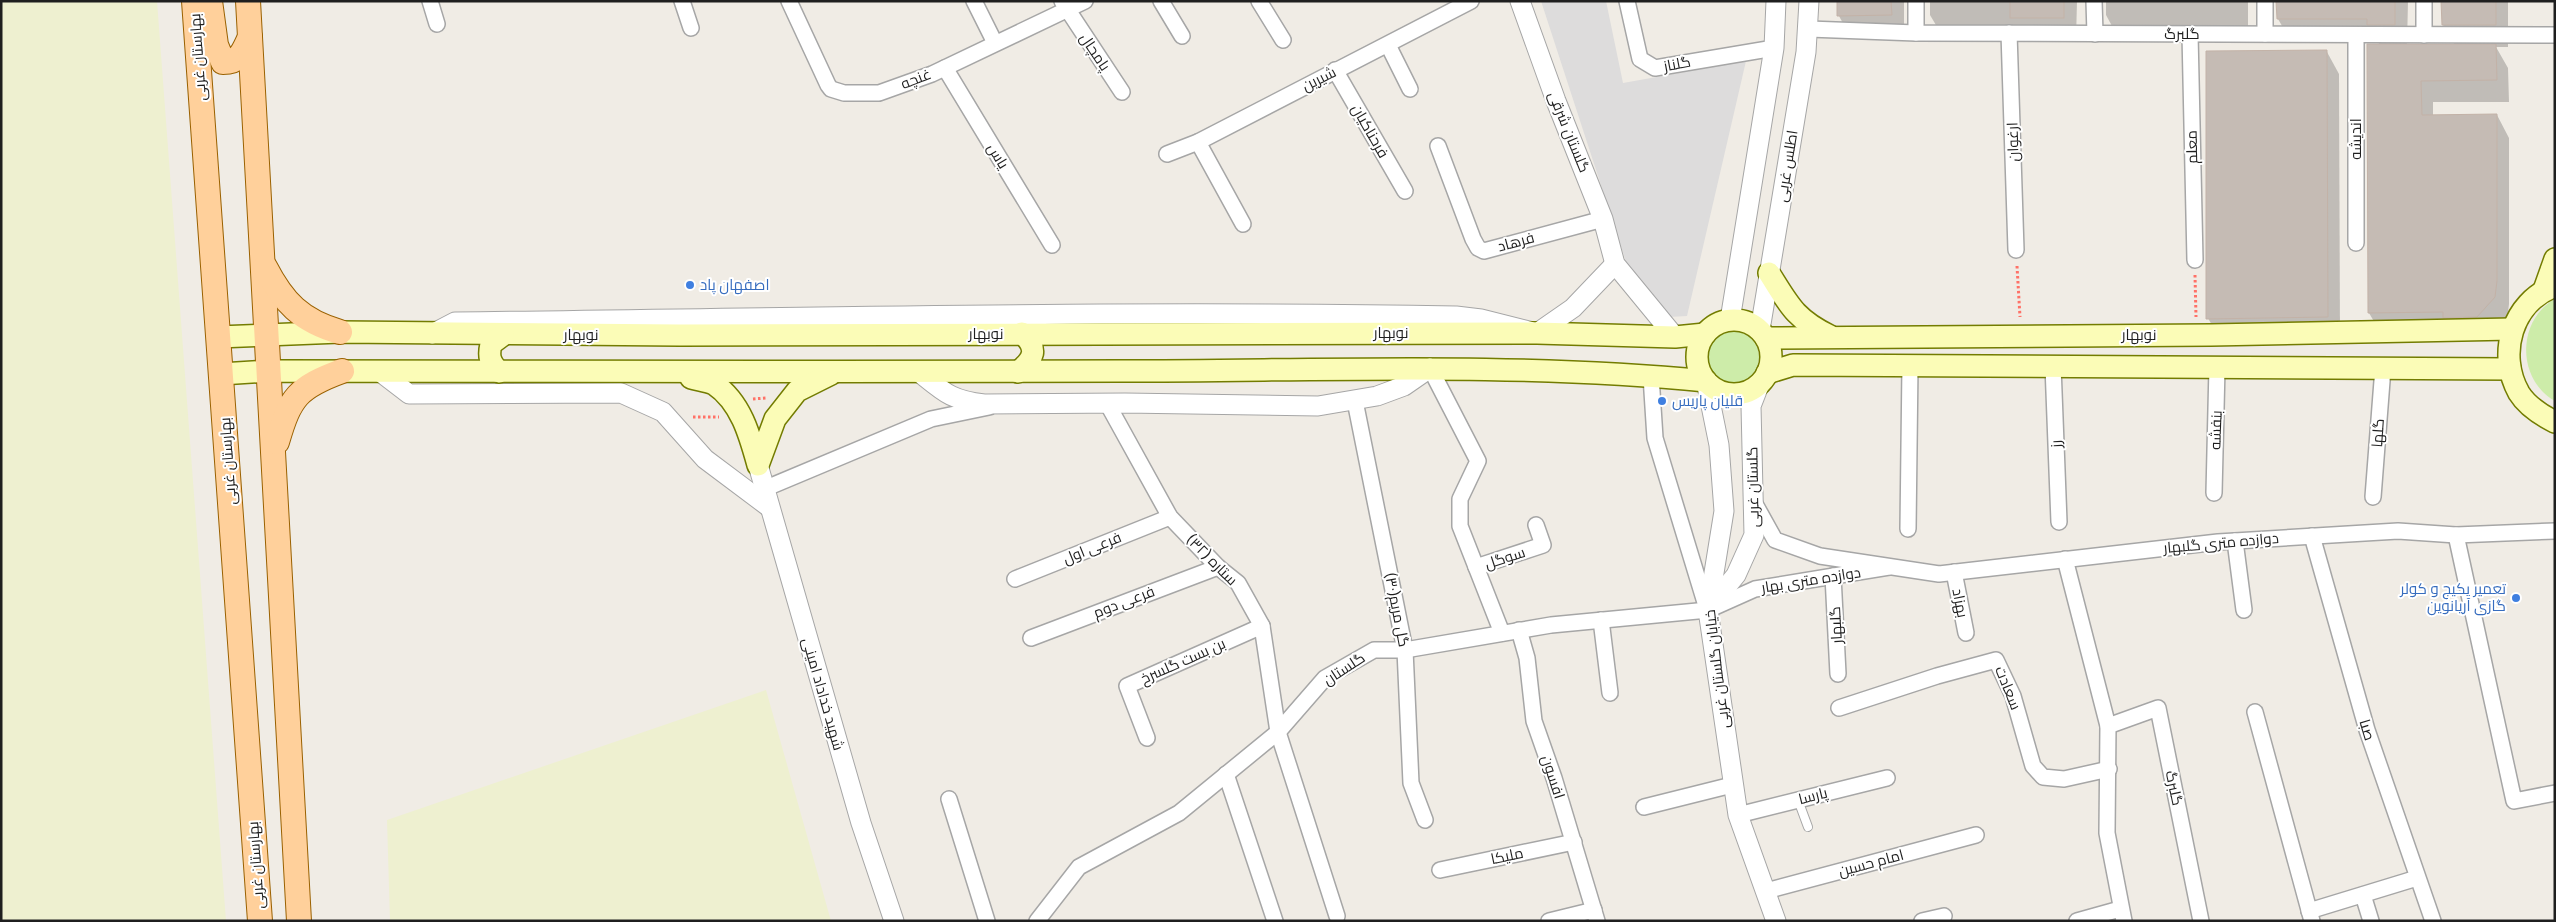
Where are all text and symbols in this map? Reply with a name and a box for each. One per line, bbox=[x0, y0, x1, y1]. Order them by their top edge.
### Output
street label: بهارستان غربی bbox=[186, 13, 211, 101]
street label: گلبرگ bbox=[2164, 25, 2200, 43]
street label: پامچال bbox=[1075, 30, 1114, 75]
street label: گلناز bbox=[1661, 53, 1692, 76]
street label: شیرین bbox=[1299, 63, 1339, 96]
street label: غنچه bbox=[898, 65, 934, 94]
street label: گلستان شرقی bbox=[1544, 89, 1593, 176]
street label: فرحناکیان bbox=[1347, 101, 1393, 162]
street label: اندیشه bbox=[2347, 118, 2365, 160]
street label: ارغوان bbox=[2003, 122, 2024, 162]
street label: اطلس غربی bbox=[1772, 129, 1803, 203]
street label: معلم bbox=[2183, 130, 2202, 164]
street label: یاس bbox=[983, 140, 1013, 173]
street label: فرهاد bbox=[1496, 228, 1536, 256]
place label: اصفهان پاد bbox=[700, 276, 769, 295]
marker: اصفهان پاد bbox=[684, 279, 696, 291]
street label: نوبهار bbox=[1373, 324, 1408, 343]
street label: نوبهار bbox=[968, 325, 1003, 344]
street label: نوبهار bbox=[563, 326, 598, 345]
street label: نوبهار bbox=[2121, 326, 2156, 345]
place label: قلیان پاریس bbox=[1672, 392, 1743, 411]
marker: قلیان پاریس bbox=[1656, 395, 1668, 407]
street label: بنفشه bbox=[2206, 410, 2226, 450]
street label: بهارستان غربی bbox=[216, 417, 241, 505]
street label: گلها bbox=[2368, 418, 2389, 448]
street label: رز bbox=[2047, 440, 2065, 449]
street label: گلستان غربی bbox=[1743, 447, 1764, 527]
street label: فرعی اول bbox=[1060, 528, 1124, 569]
street label: دوازده متری گلبهار bbox=[2162, 529, 2280, 558]
street label: ستاره (۳۲) bbox=[1183, 531, 1241, 589]
street label: سوگل bbox=[1482, 543, 1528, 574]
street label: دوازده متری بهار bbox=[1759, 563, 1862, 598]
street label: گل مریم(۳۰) bbox=[1380, 572, 1413, 649]
place label: تعمیر پکیج و کولر گازی آریانوین bbox=[2399, 580, 2506, 616]
street label: فرعی دوم bbox=[1091, 582, 1158, 623]
street label: بهزاد bbox=[1947, 587, 1972, 619]
marker: تعمیر پکیج و کولر گازی آریانوین bbox=[2510, 592, 2522, 604]
street label: گلبهار bbox=[1826, 606, 1847, 645]
street label: خیابان گلستان غربی bbox=[1701, 608, 1734, 730]
street label: بن بست گلسرخ bbox=[1138, 634, 1229, 690]
street label: شهید خداداد امینی bbox=[797, 636, 848, 753]
street label: گلستان bbox=[1320, 649, 1369, 690]
street label: سعادت bbox=[1991, 664, 2025, 712]
street label: صبا bbox=[2355, 717, 2379, 743]
street label: افسون bbox=[1537, 753, 1568, 801]
street label: گلبرگ bbox=[2162, 769, 2186, 807]
street label: پارسا bbox=[1797, 784, 1830, 809]
street label: بهارستان غربی bbox=[244, 821, 269, 909]
street label: ملیکا bbox=[1489, 844, 1525, 868]
street label: امام حسین bbox=[1836, 846, 1906, 881]

